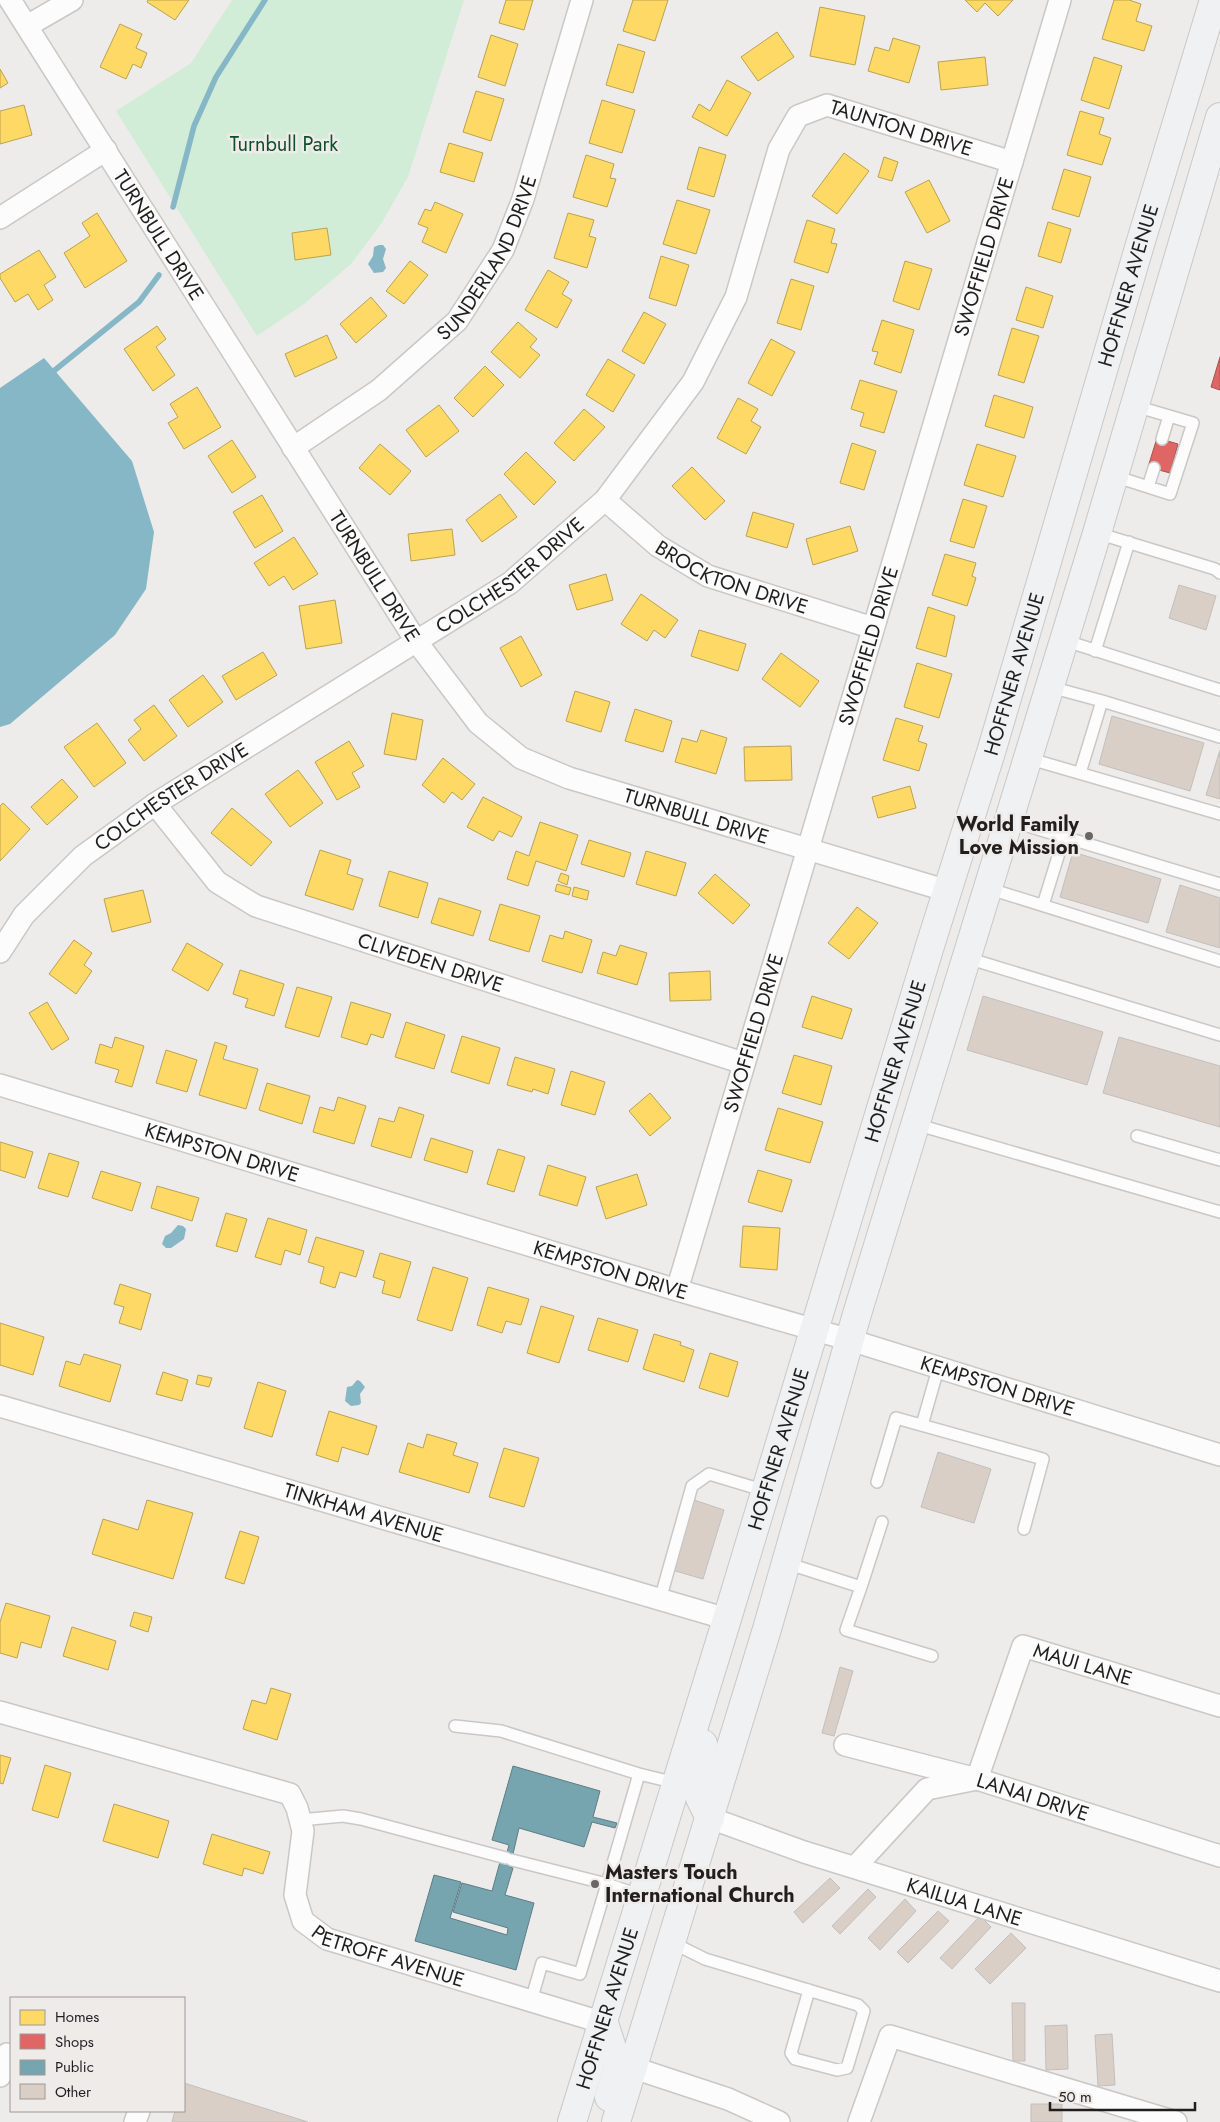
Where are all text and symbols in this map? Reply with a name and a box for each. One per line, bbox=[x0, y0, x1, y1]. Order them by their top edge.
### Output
street label: TAUNTON DRIVE bbox=[826, 92, 976, 164]
park label: Turnbull Park bbox=[230, 130, 338, 159]
street label: TURNBULL DRIVE bbox=[106, 164, 211, 306]
street label: SUNDERLAND DRIVE bbox=[430, 172, 544, 347]
street label: SWOFFIELD DRIVE bbox=[946, 174, 1021, 340]
street label: HOFFNER AVENUE bbox=[1090, 201, 1166, 370]
street label: TURNBULL DRIVE bbox=[323, 505, 427, 647]
street label: COLCHESTER DRIVE bbox=[430, 510, 590, 640]
street label: BROCKTON DRIVE bbox=[650, 533, 812, 621]
street label: SWOFFIELD DRIVE bbox=[831, 563, 906, 729]
street label: HOFFNER AVENUE bbox=[976, 589, 1052, 759]
street label: COLCHESTER DRIVE bbox=[88, 735, 254, 858]
street label: TURNBULL DRIVE bbox=[620, 781, 773, 851]
place label: World Family Love Mission bbox=[957, 810, 1080, 862]
marker: World Family Love Mission bbox=[1083, 830, 1095, 842]
street label: CLIVEDEN DRIVE bbox=[354, 925, 507, 999]
street label: SWOFFIELD DRIVE bbox=[716, 950, 791, 1116]
street label: HOFFNER AVENUE bbox=[857, 976, 933, 1146]
street label: KEMPSTON DRIVE bbox=[141, 1115, 303, 1189]
street label: KEMPSTON DRIVE bbox=[530, 1233, 691, 1307]
street label: KEMPSTON DRIVE bbox=[917, 1348, 1078, 1423]
street label: HOFFNER AVENUE bbox=[740, 1364, 816, 1534]
street label: TINKHAM AVENUE bbox=[280, 1475, 447, 1550]
street label: MAUI LANE bbox=[1030, 1635, 1136, 1693]
street label: LANAI DRIVE bbox=[973, 1765, 1093, 1828]
place label: Masters Touch International Church bbox=[605, 1858, 795, 1910]
street label: KAILUA LANE bbox=[903, 1870, 1026, 1933]
marker: Masters Touch International Church bbox=[589, 1878, 601, 1890]
street label: PETROFF AVENUE bbox=[306, 1918, 468, 1994]
street label: HOFFNER AVENUE bbox=[568, 1924, 646, 2093]
legend bbox=[10, 1997, 185, 2112]
text: Homes bbox=[55, 2006, 99, 2028]
text: Shops bbox=[55, 2031, 94, 2053]
text: Public bbox=[55, 2056, 94, 2078]
scale bar bbox=[1050, 2080, 1195, 2112]
text: Other bbox=[55, 2081, 92, 2103]
text: 50 m bbox=[1058, 2086, 1092, 2108]

